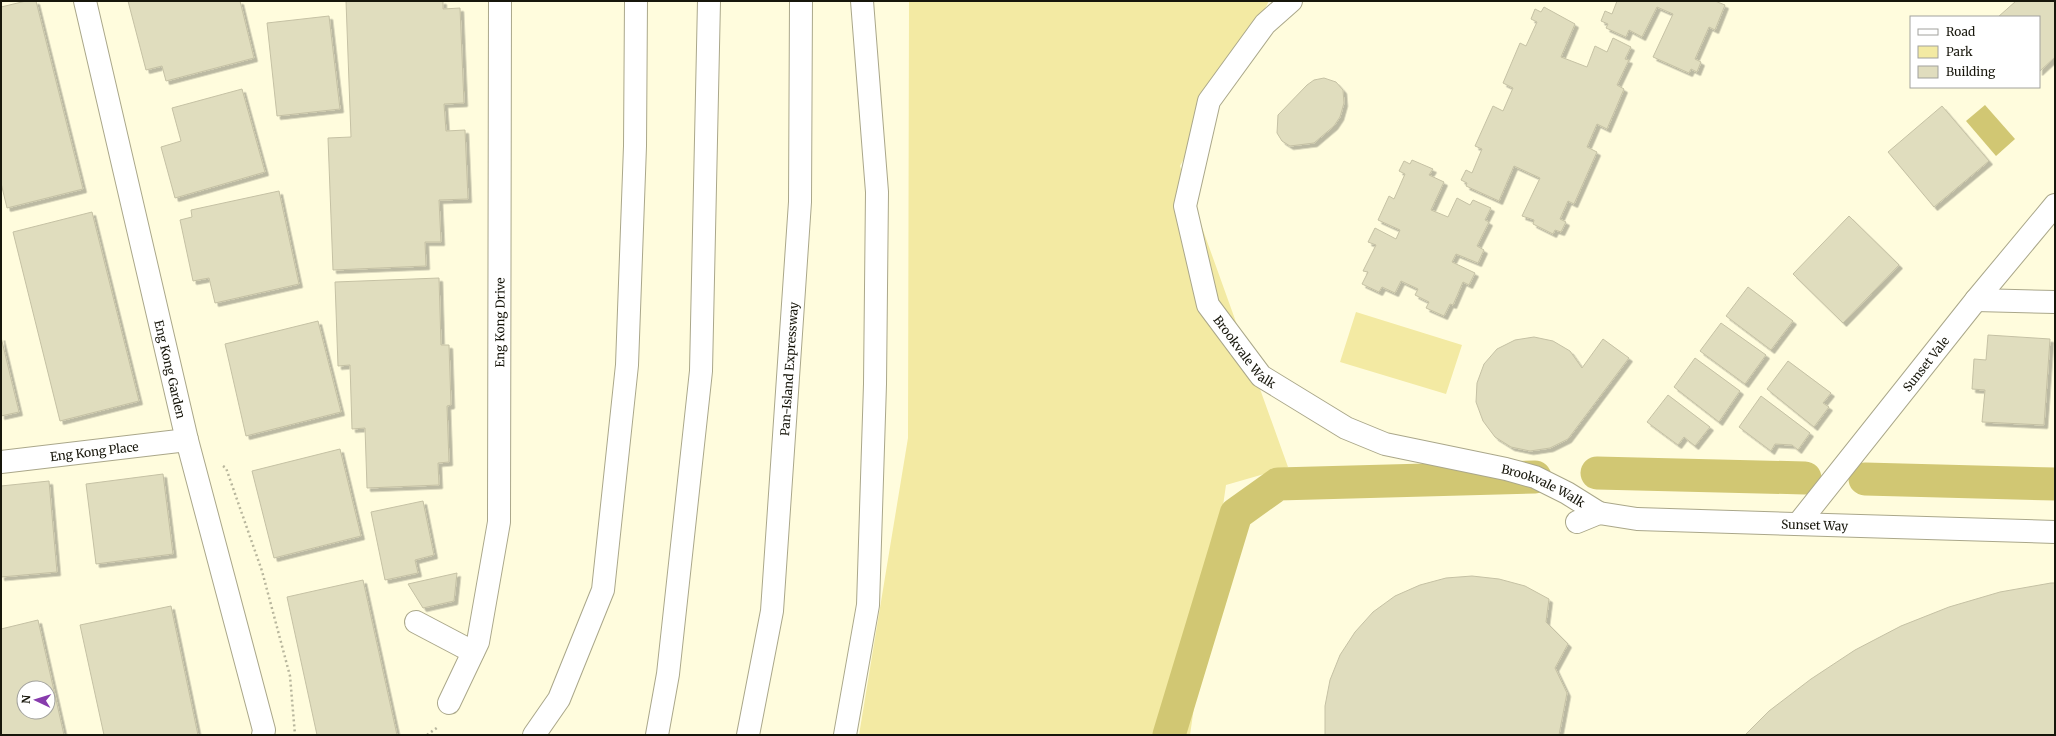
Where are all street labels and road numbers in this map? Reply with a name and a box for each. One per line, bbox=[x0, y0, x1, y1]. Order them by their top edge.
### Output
street label: Eng Kong Drive bbox=[492, 277, 507, 367]
street label: Pan-Island Expressway bbox=[777, 301, 801, 436]
street label: Brookvale Walk bbox=[1211, 312, 1279, 391]
street label: Eng Kong Garden bbox=[152, 318, 189, 420]
street label: Sunset Vale bbox=[1899, 333, 1952, 394]
street label: Eng Kong Place bbox=[49, 438, 139, 464]
street label: Brookvale Walk bbox=[1500, 461, 1588, 510]
street label: Sunset Way bbox=[1781, 516, 1848, 533]

